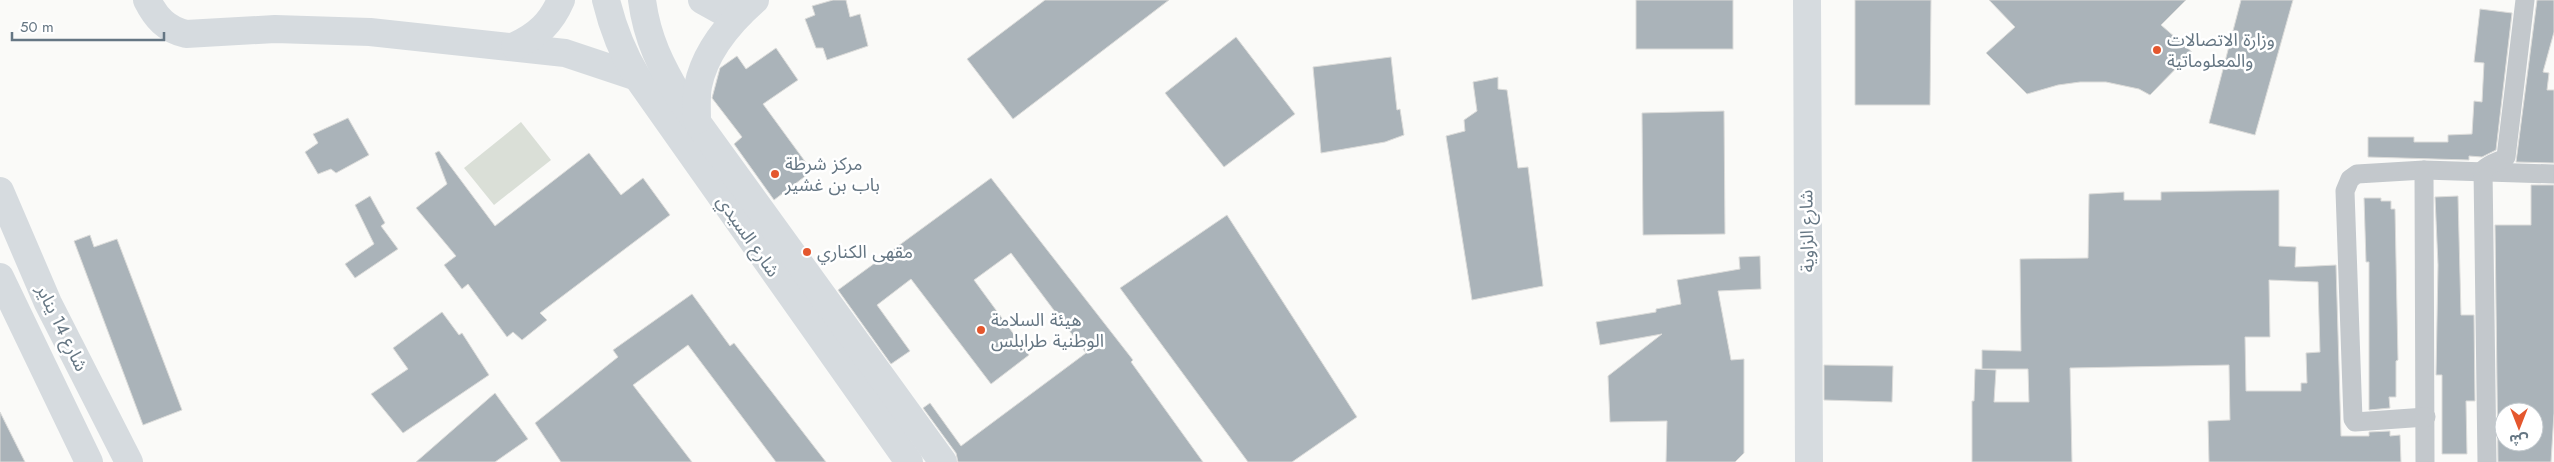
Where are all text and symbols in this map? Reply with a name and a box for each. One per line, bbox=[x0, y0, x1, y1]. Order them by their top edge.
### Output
scale bar bbox=[12, 10, 165, 42]
text: 50 m bbox=[20, 16, 54, 38]
place label: وزارة الاتصالات والمعلوماتية bbox=[2167, 27, 2275, 74]
marker: وزارة الاتصالات والمعلوماتية bbox=[2151, 44, 2163, 56]
place label: مركز شرطة باب بن غشير bbox=[784, 151, 880, 198]
marker: مركز شرطة باب بن غشير bbox=[769, 168, 781, 180]
street label: شارع الزاوية bbox=[1793, 189, 1822, 273]
street label: شارع السيدي bbox=[709, 190, 786, 283]
place label: مقهى الكناري bbox=[817, 239, 913, 265]
marker: مقهى الكناري bbox=[801, 246, 813, 258]
street label: شارع 14 يناير bbox=[28, 279, 94, 376]
place label: هيئة السلامة الوطنية طرابلس bbox=[991, 307, 1104, 354]
marker: هيئة السلامة الوطنية طرابلس bbox=[975, 324, 987, 336]
north arrow bbox=[2494, 402, 2544, 452]
text: ش bbox=[2509, 430, 2529, 450]

